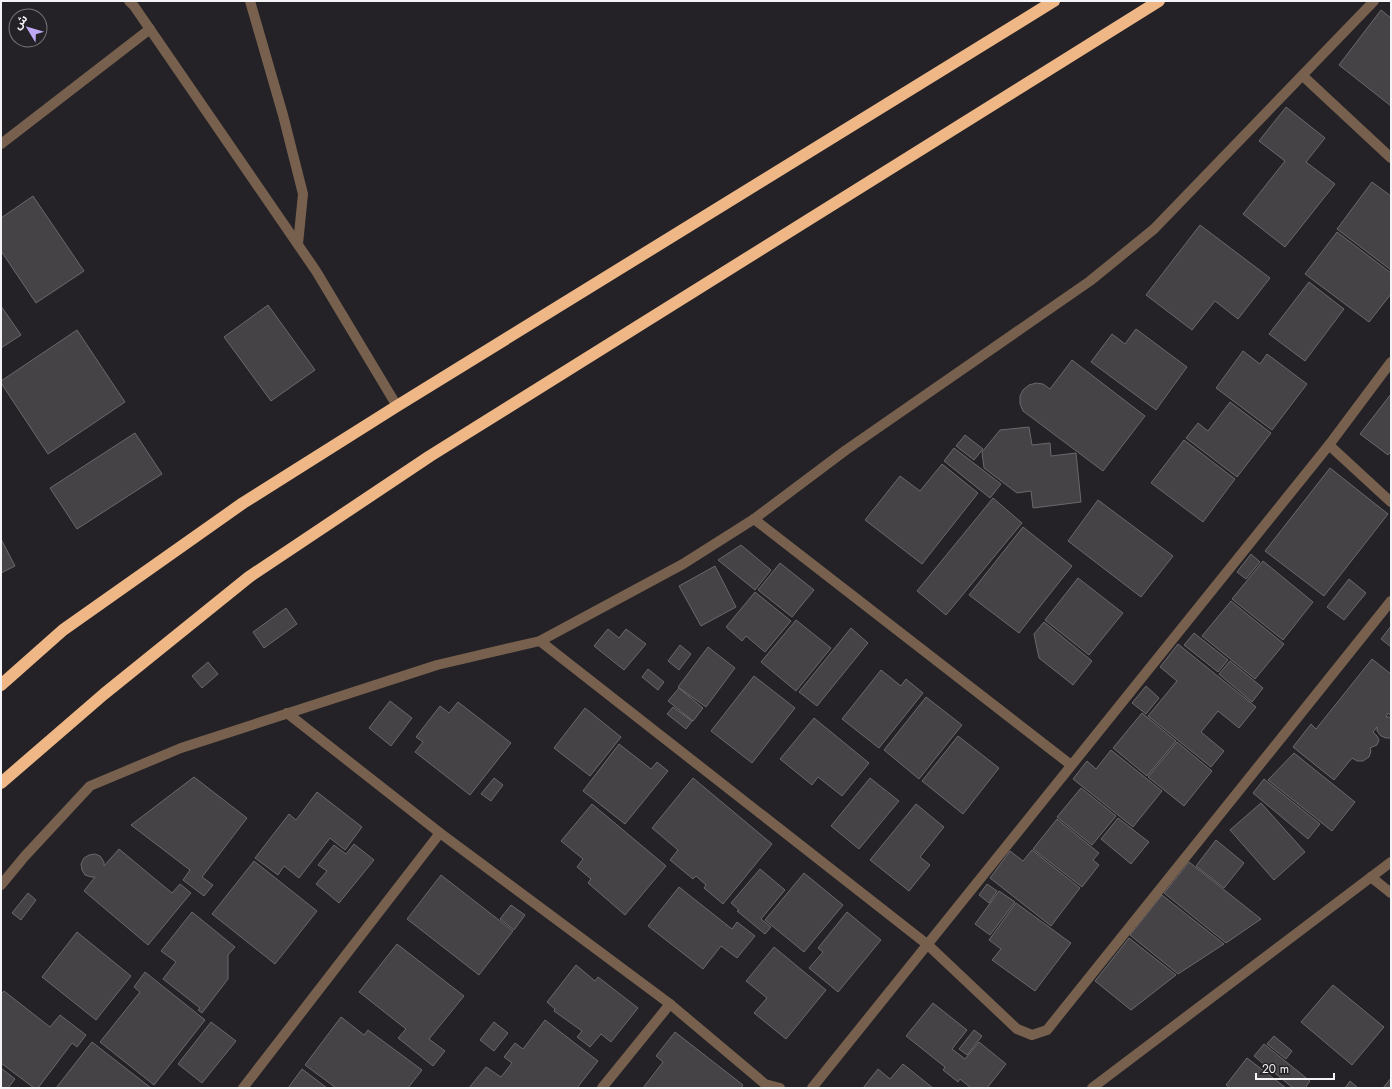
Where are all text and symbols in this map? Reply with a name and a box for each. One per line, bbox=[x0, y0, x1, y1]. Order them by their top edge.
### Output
north arrow bbox=[8, 8, 48, 48]
text: ش bbox=[9, 11, 31, 33]
scale bar bbox=[1256, 1055, 1334, 1081]
text: 20 m bbox=[1262, 1060, 1289, 1078]

